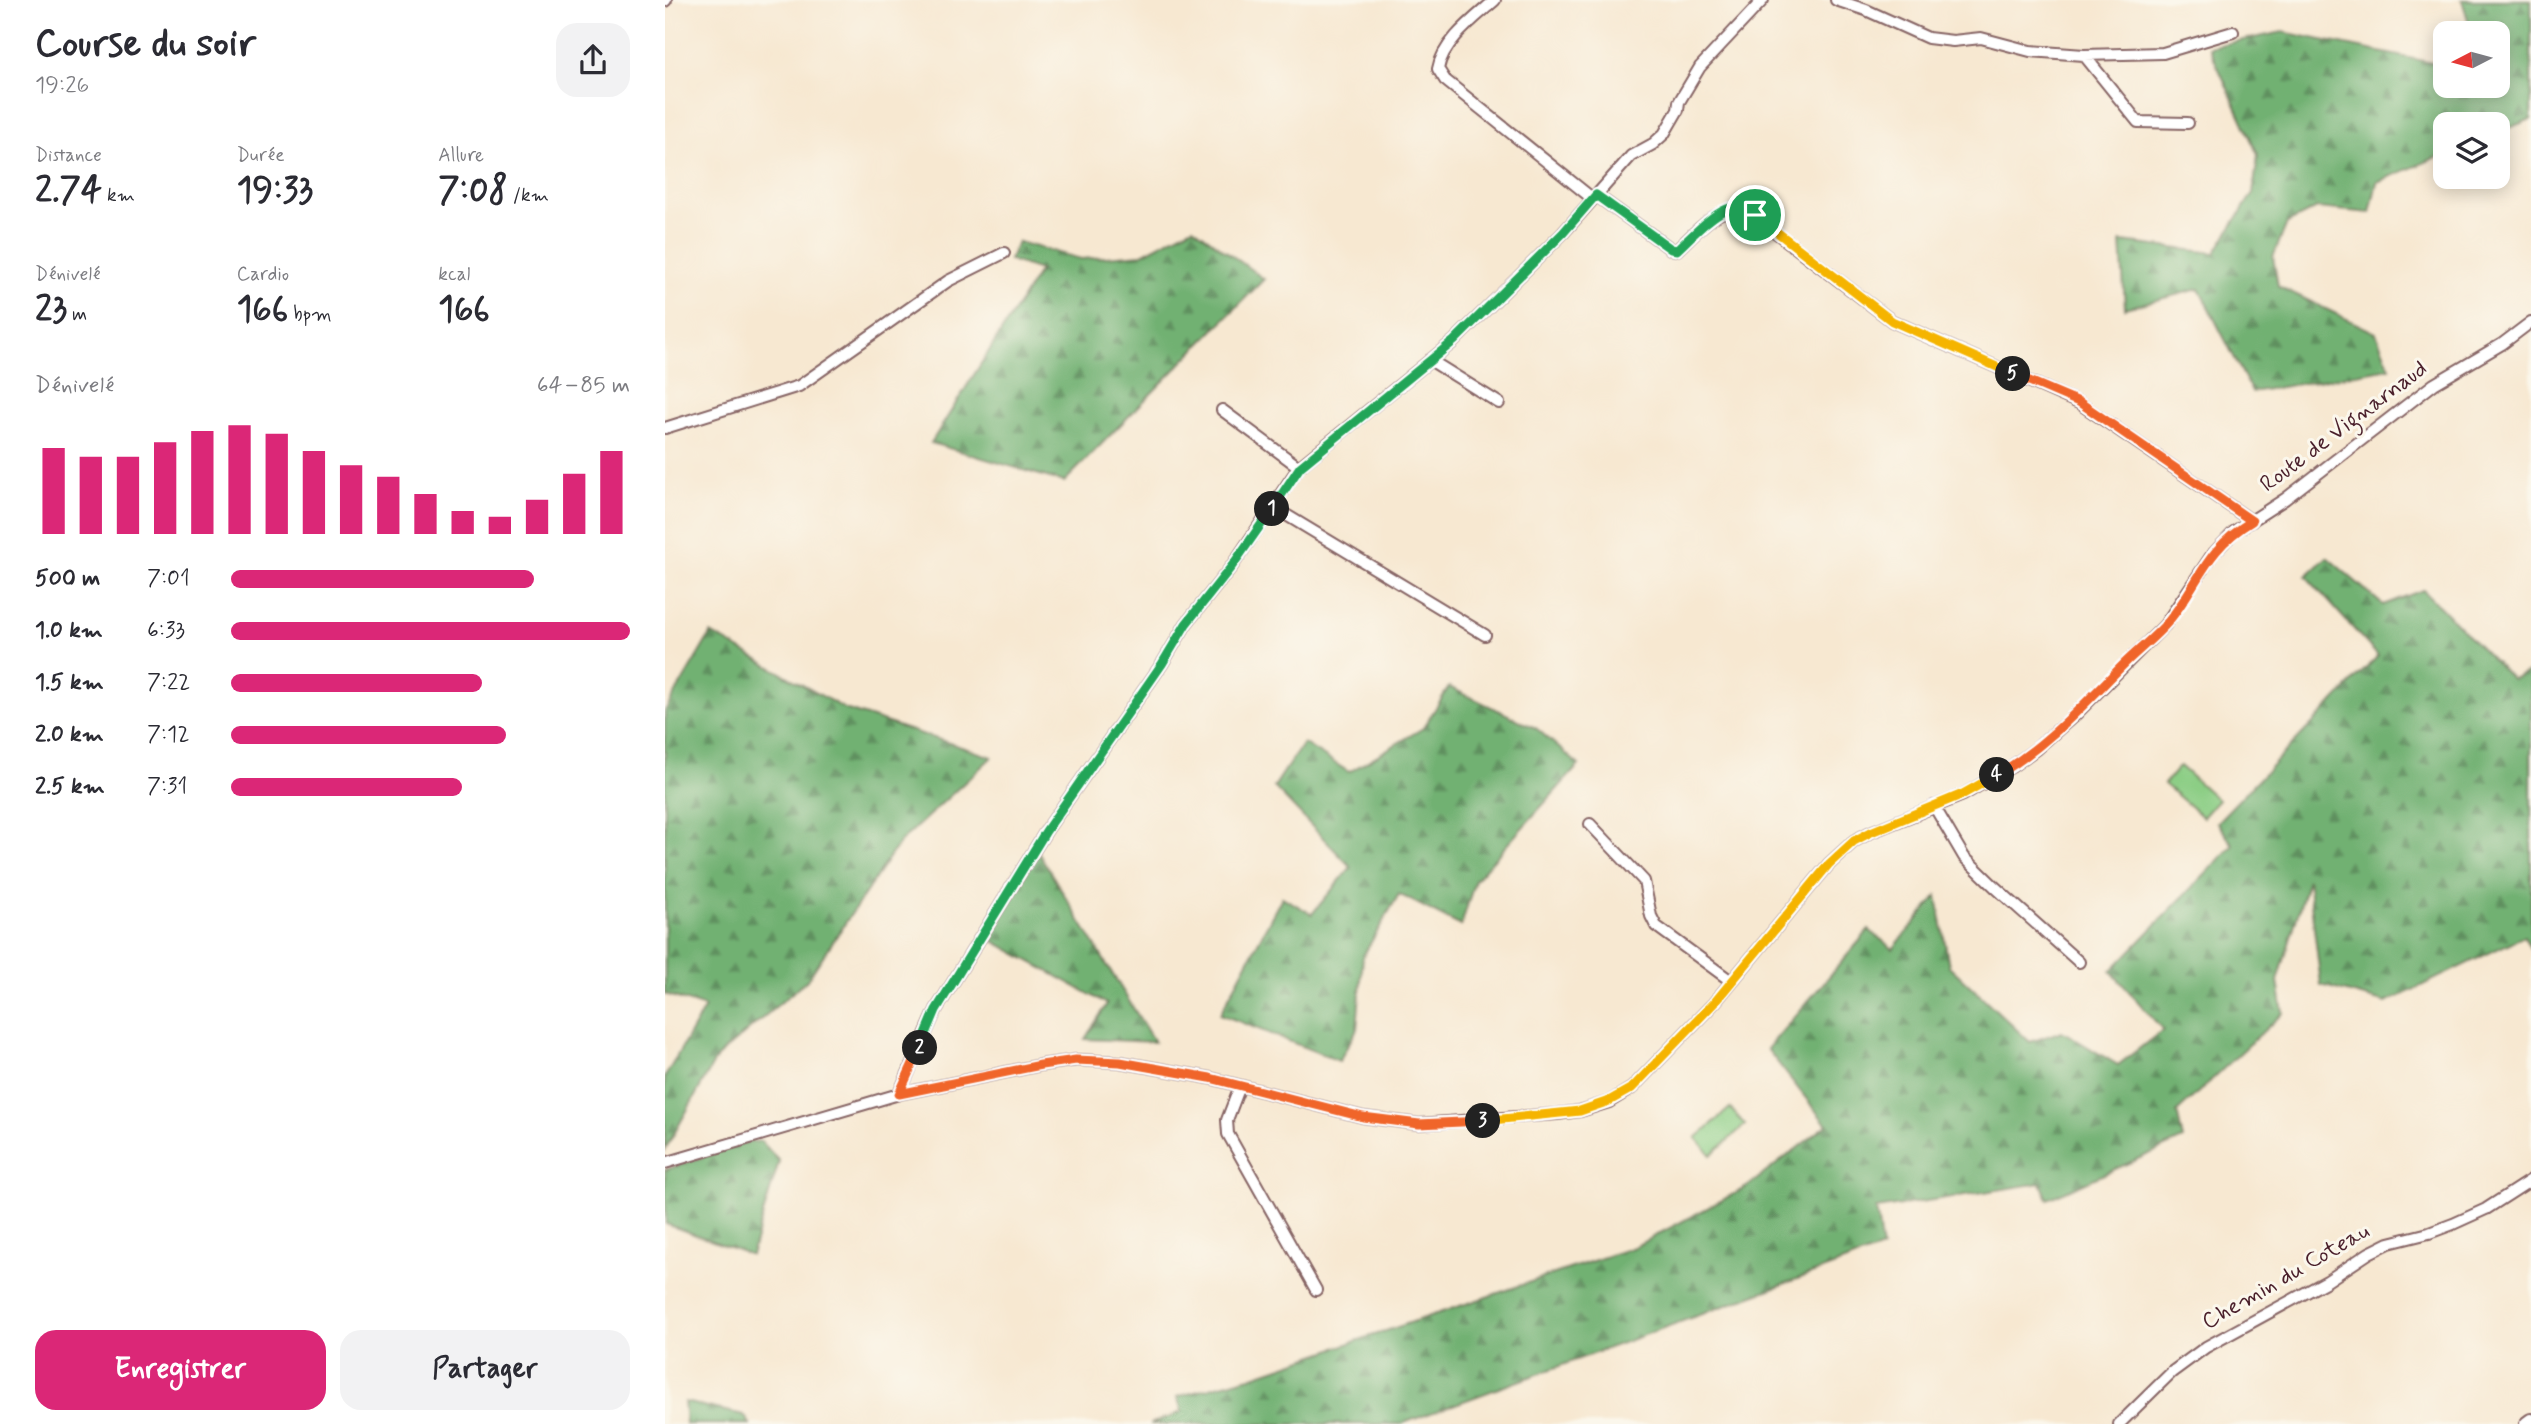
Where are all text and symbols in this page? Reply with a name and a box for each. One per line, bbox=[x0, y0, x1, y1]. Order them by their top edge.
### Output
text: Course du soir bbox=[35, 20, 256, 69]
north arrow bbox=[2433, 21, 2509, 98]
map controls bbox=[2433, 21, 2510, 189]
button: share bbox=[556, 23, 630, 97]
text: 19:26 bbox=[35, 71, 89, 101]
button: layers bbox=[2433, 112, 2510, 189]
text: Distance bbox=[35, 143, 102, 168]
text: Durée bbox=[237, 143, 285, 168]
text: Allure bbox=[438, 143, 484, 168]
text: 2.74 bbox=[35, 168, 102, 214]
text: 19:33 bbox=[237, 168, 313, 214]
text: 7:08 bbox=[438, 168, 508, 214]
text: km bbox=[102, 183, 135, 208]
text: /km bbox=[508, 183, 549, 208]
pin bbox=[1725, 185, 1785, 245]
icon: arrive bbox=[1736, 196, 1774, 234]
text: Dénivelé bbox=[35, 262, 101, 287]
text: Cardio bbox=[237, 262, 289, 287]
text: kcal bbox=[438, 262, 470, 287]
text: 23 bbox=[35, 287, 67, 333]
text: 166 bbox=[237, 287, 288, 333]
text: 166 bbox=[438, 287, 490, 333]
text: m bbox=[67, 302, 87, 327]
text: bpm bbox=[288, 302, 332, 327]
street label: Route de Vignarnaud bbox=[2254, 354, 2435, 501]
pin: 5 bbox=[1995, 356, 2031, 392]
text: 5 bbox=[2007, 361, 2018, 386]
text: Dénivelé bbox=[35, 371, 114, 401]
text: 64–85 m bbox=[537, 371, 630, 401]
pin: 1 bbox=[1255, 491, 1289, 526]
text: 1 bbox=[1267, 496, 1276, 521]
text: 500 m bbox=[35, 564, 100, 594]
text: 7:01 bbox=[147, 564, 190, 594]
text: 1.0 km bbox=[35, 616, 103, 646]
text: 6:33 bbox=[147, 616, 185, 646]
text: 1.5 km bbox=[35, 668, 104, 698]
text: 7:22 bbox=[147, 668, 191, 698]
text: 2.0 km bbox=[35, 720, 104, 750]
text: 7:12 bbox=[147, 720, 190, 750]
pin: 4 bbox=[1979, 758, 2015, 792]
text: 4 bbox=[1991, 762, 2002, 787]
text: 2.5 km bbox=[35, 772, 105, 802]
text: 7:31 bbox=[147, 772, 187, 802]
pin: 2 bbox=[903, 1030, 937, 1066]
text: 2 bbox=[915, 1035, 924, 1060]
pin: 3 bbox=[1465, 1104, 1501, 1138]
text: 3 bbox=[1478, 1108, 1487, 1133]
street label: Chemin du Coteau bbox=[2197, 1217, 2375, 1337]
button: Enregistrer bbox=[35, 1330, 326, 1410]
button: Partager bbox=[340, 1330, 630, 1410]

